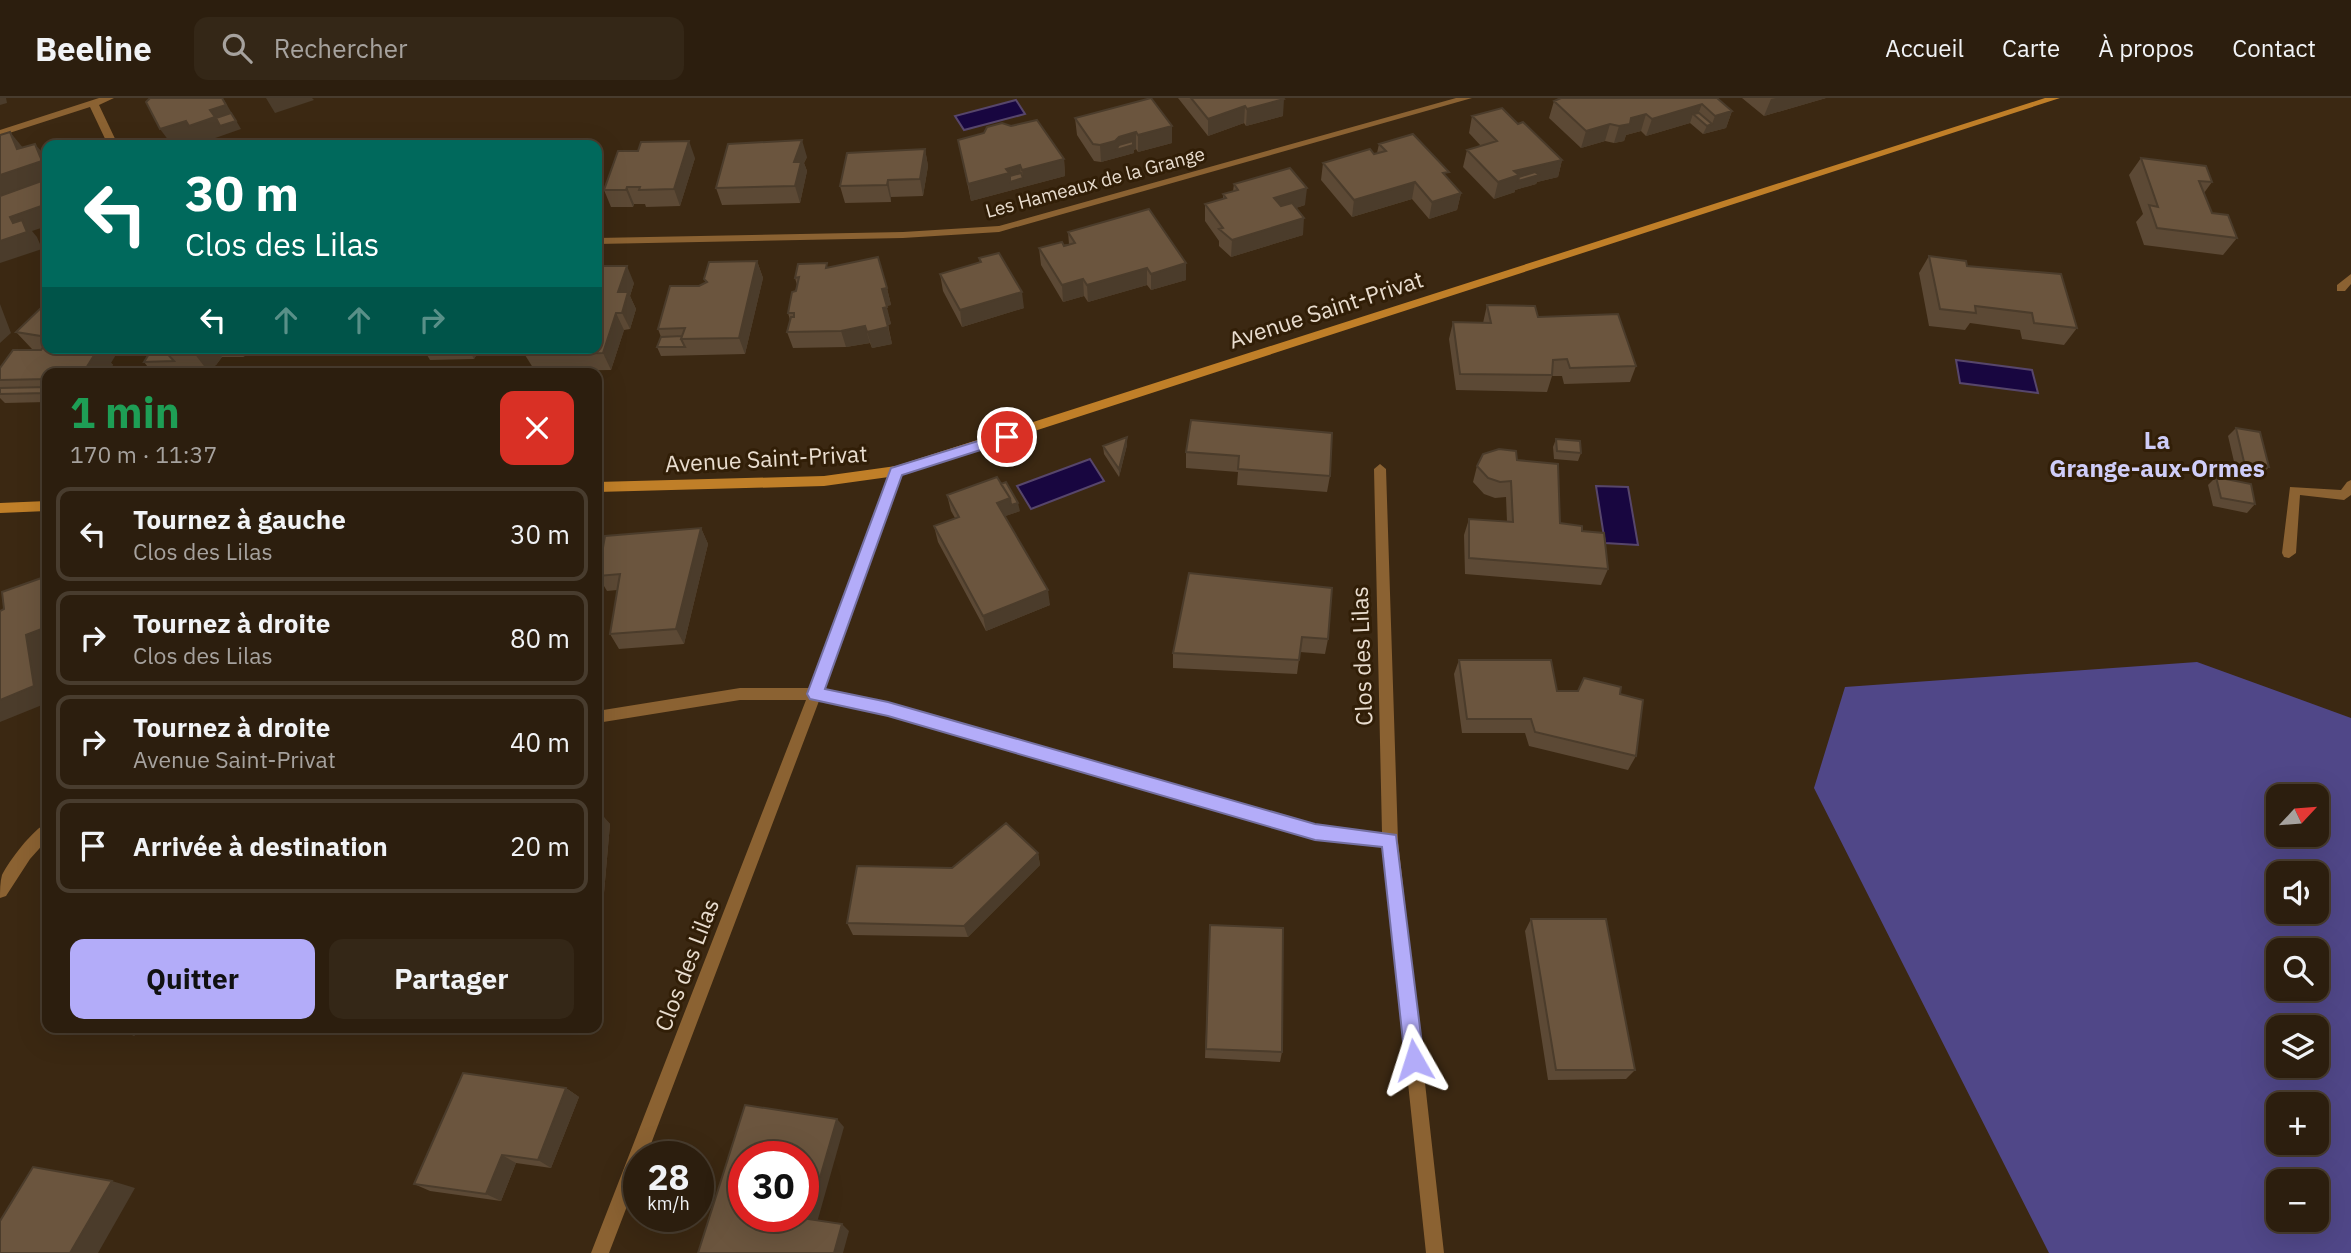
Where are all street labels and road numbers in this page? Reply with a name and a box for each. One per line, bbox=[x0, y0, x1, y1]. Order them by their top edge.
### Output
street label: Les Hameaux de la Grange bbox=[983, 141, 1207, 223]
street label: Avenue Saint-Privat bbox=[1225, 263, 1427, 355]
street label: Avenue Saint-Privat bbox=[664, 438, 868, 478]
street label: Clos des Lilas bbox=[1344, 586, 1378, 726]
street label: Clos des Lilas bbox=[647, 894, 725, 1035]

